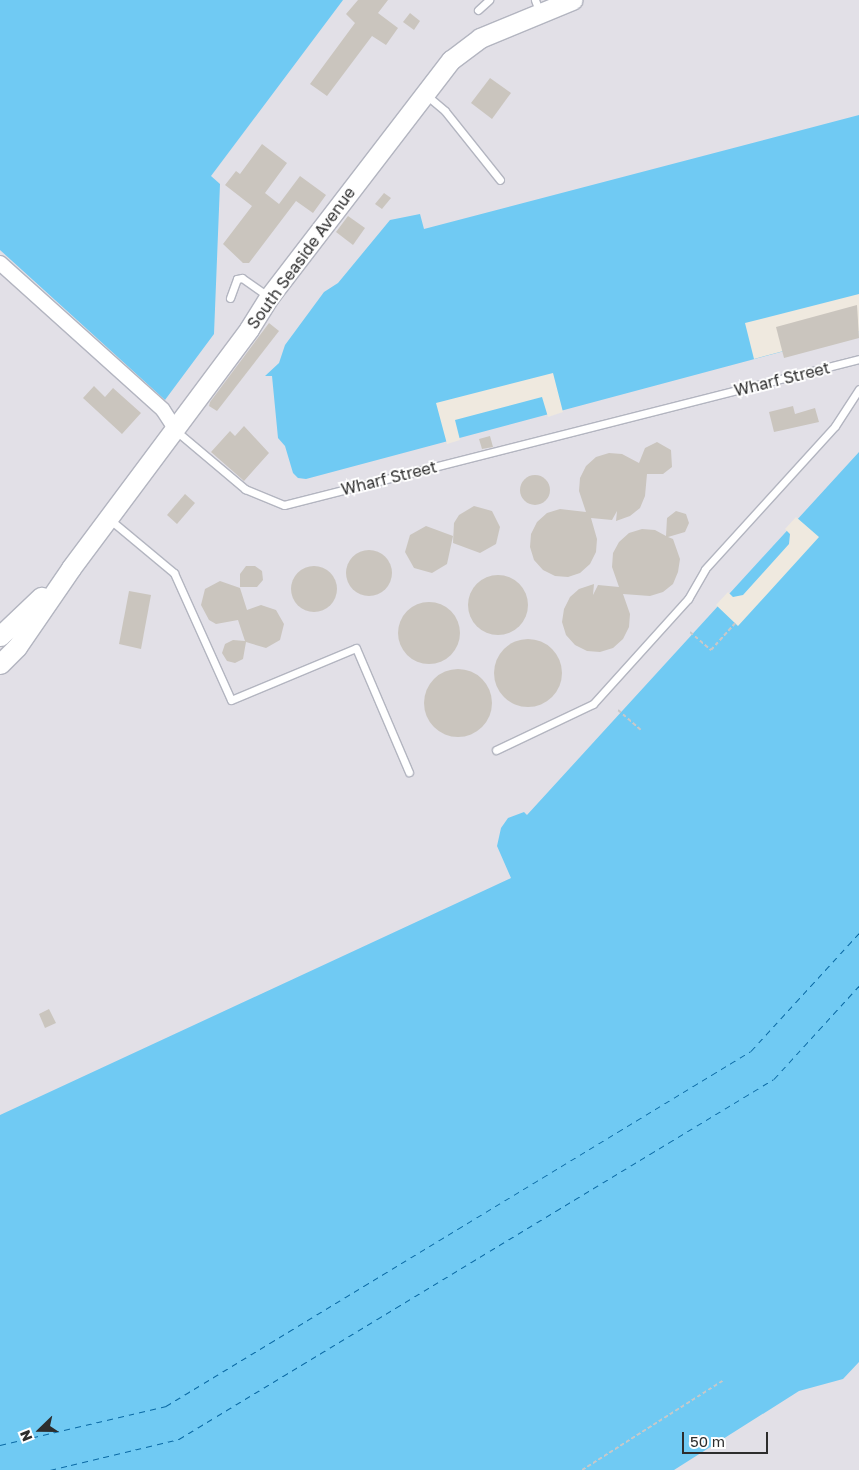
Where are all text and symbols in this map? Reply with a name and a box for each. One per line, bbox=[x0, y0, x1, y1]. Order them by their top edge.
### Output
street label: South Seaside Avenue bbox=[243, 183, 359, 333]
street label: Wharf Street bbox=[732, 358, 832, 400]
street label: Wharf Street bbox=[339, 457, 439, 499]
north arrow bbox=[15, 1405, 65, 1455]
scale bar bbox=[684, 1422, 770, 1454]
text: N bbox=[16, 1428, 36, 1444]
text: 50 m bbox=[690, 1432, 725, 1450]

